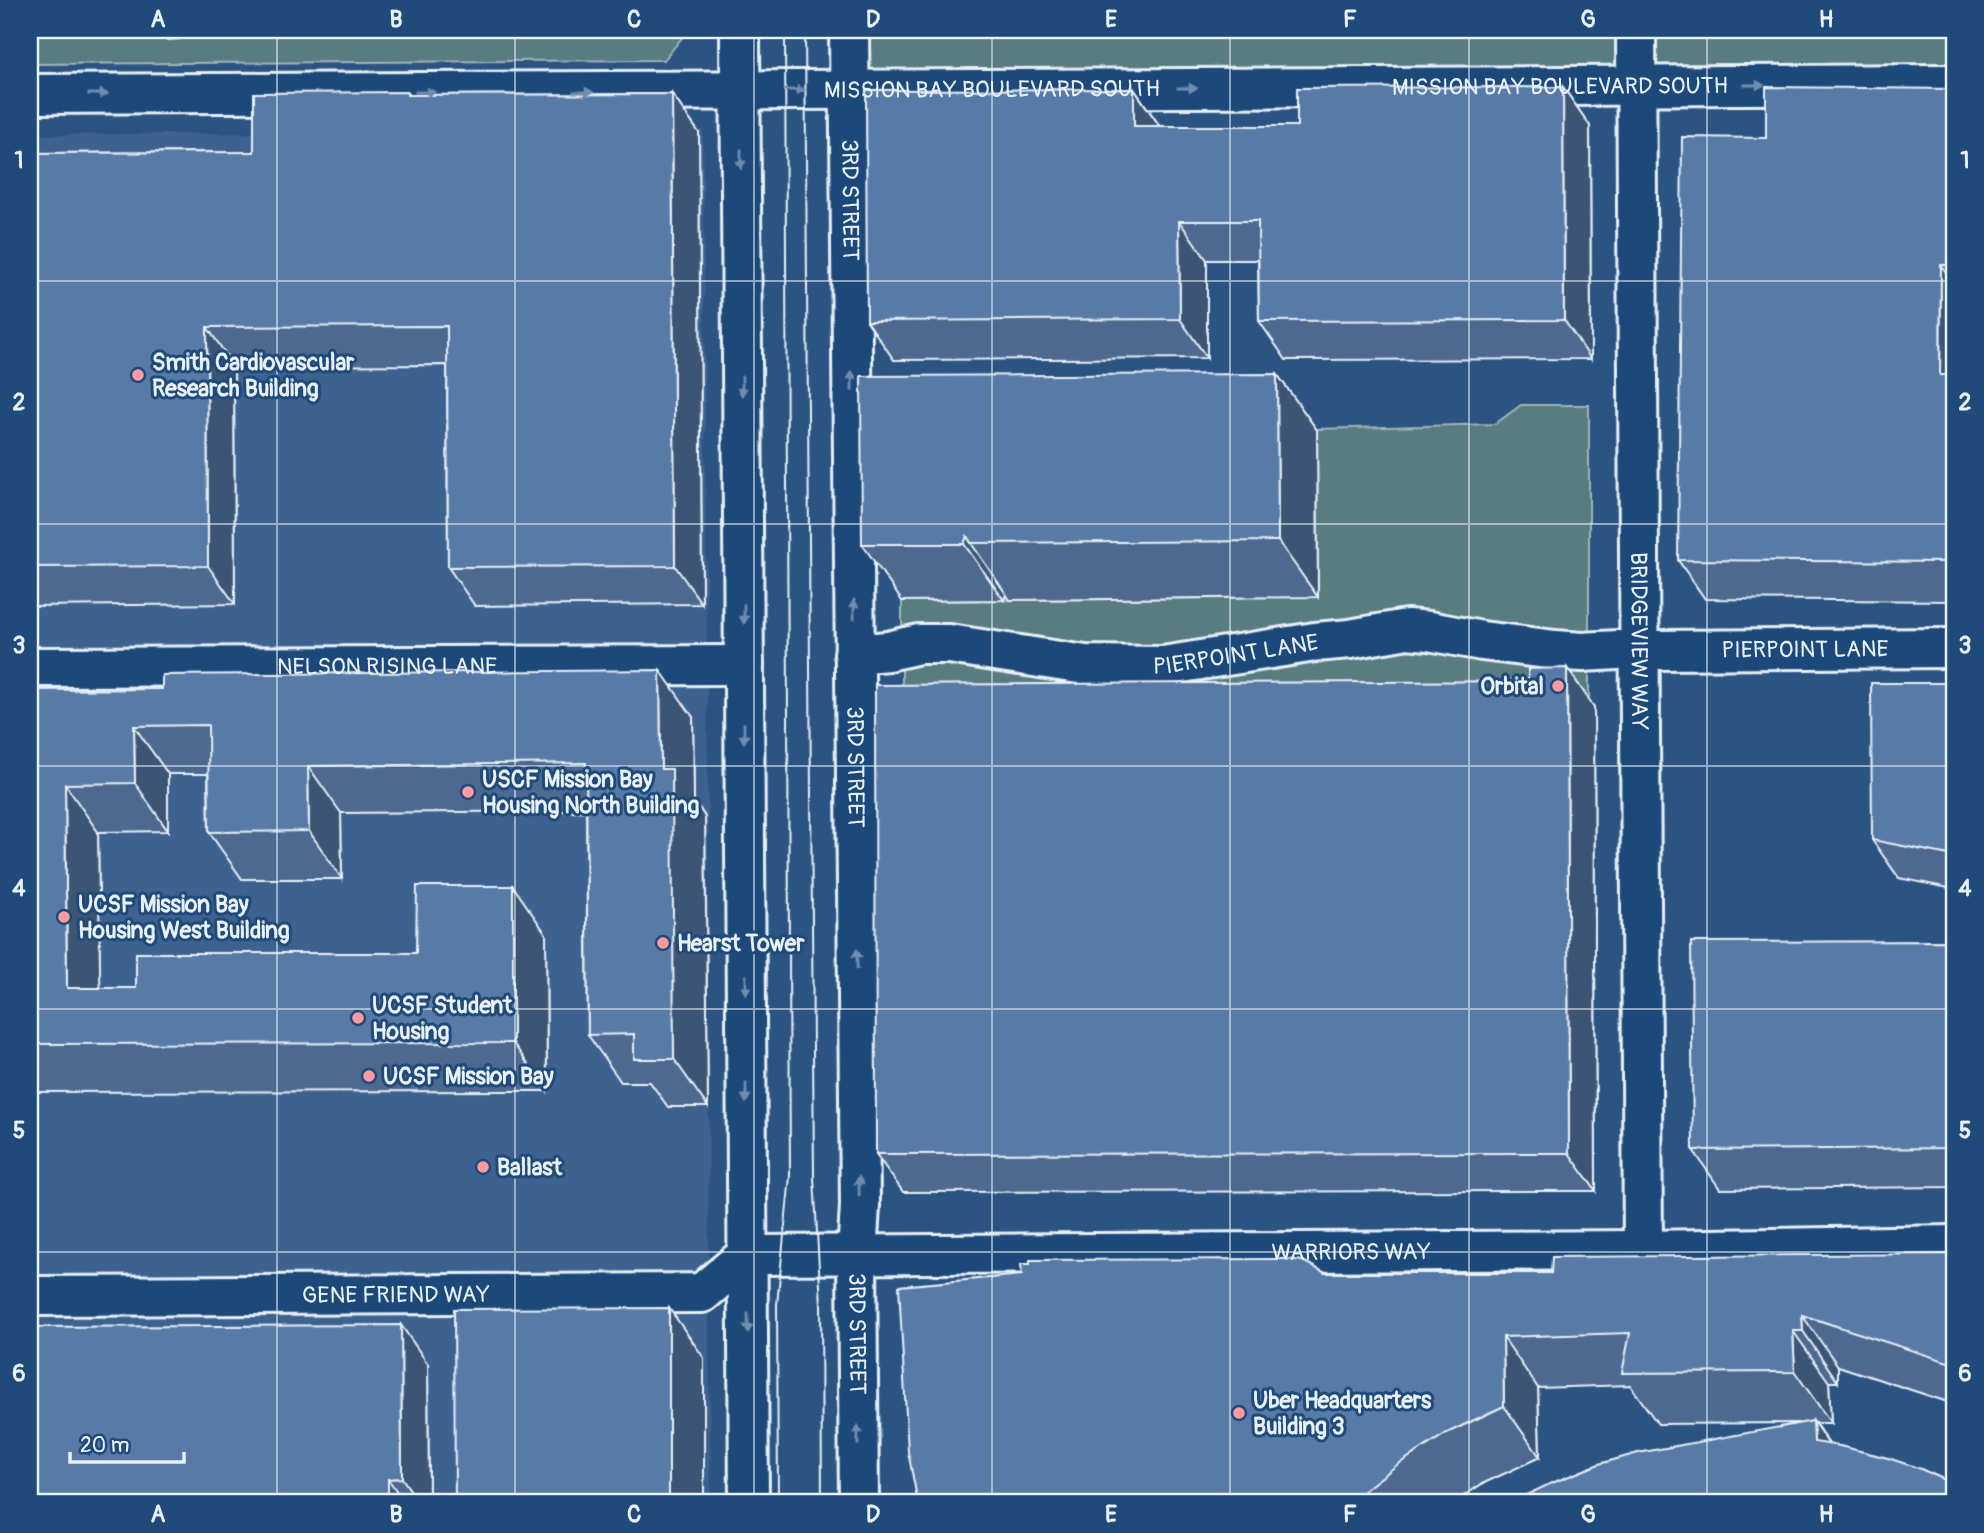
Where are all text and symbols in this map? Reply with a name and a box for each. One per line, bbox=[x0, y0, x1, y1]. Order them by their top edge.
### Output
text: A bbox=[151, 5, 166, 34]
text: B bbox=[389, 5, 403, 34]
text: C bbox=[627, 5, 641, 34]
text: D bbox=[866, 5, 880, 34]
text: E bbox=[1105, 5, 1117, 34]
text: F bbox=[1343, 5, 1357, 34]
text: G bbox=[1580, 5, 1596, 34]
text: H bbox=[1819, 5, 1833, 34]
street label: MISSION BAY BOULEVARD SOUTH bbox=[1392, 71, 1728, 102]
street label: MISSION BAY BOULEVARD SOUTH bbox=[824, 74, 1160, 105]
one-way arrow bbox=[1743, 79, 1765, 91]
one-way arrow bbox=[1176, 82, 1198, 94]
one-way arrow bbox=[784, 84, 806, 96]
one-way arrow bbox=[415, 86, 437, 98]
one-way arrow bbox=[572, 86, 594, 98]
one-way arrow bbox=[87, 88, 109, 100]
street label: 3RD STREET bbox=[835, 139, 865, 261]
text: 1 bbox=[15, 146, 24, 175]
text: 1 bbox=[1961, 146, 1970, 175]
one-way arrow bbox=[735, 148, 747, 170]
place label: Smith Cardiovascular Research Building bbox=[152, 348, 355, 403]
marker: Smith Cardiovascular Research Building bbox=[130, 367, 146, 383]
one-way arrow bbox=[846, 370, 858, 392]
one-way arrow bbox=[736, 375, 748, 397]
text: 2 bbox=[13, 388, 26, 417]
text: 2 bbox=[1959, 388, 1972, 417]
street label: BRIDGEVIEW WAY bbox=[1624, 552, 1654, 730]
one-way arrow bbox=[848, 598, 859, 620]
one-way arrow bbox=[738, 603, 750, 625]
street label: PIERPOINT LANE bbox=[1153, 628, 1320, 681]
text: 3 bbox=[13, 631, 25, 660]
text: 3 bbox=[1959, 631, 1971, 660]
street label: PIERPOINT LANE bbox=[1721, 634, 1889, 665]
street label: NELSON RISING LANE bbox=[277, 652, 497, 681]
place label: Orbital bbox=[1480, 672, 1544, 701]
marker: Orbital bbox=[1550, 678, 1566, 694]
street label: 3RD STREET bbox=[840, 706, 870, 828]
one-way arrow bbox=[738, 722, 750, 744]
place label: USCF Mission Bay Housing North Building bbox=[482, 765, 700, 820]
marker: USCF Mission Bay Housing North Building bbox=[460, 784, 476, 800]
text: 4 bbox=[12, 874, 26, 903]
text: 4 bbox=[1958, 874, 1972, 903]
place label: UCSF Mission Bay Housing West Building bbox=[78, 890, 290, 945]
marker: UCSF Mission Bay Housing West Building bbox=[56, 909, 72, 925]
place label: Hearst Tower bbox=[677, 929, 805, 958]
marker: Hearst Tower bbox=[655, 935, 671, 951]
one-way arrow bbox=[851, 948, 863, 970]
one-way arrow bbox=[740, 974, 752, 996]
place label: UCSF Student Housing bbox=[372, 991, 513, 1046]
marker: UCSF Student Housing bbox=[350, 1010, 366, 1026]
place label: UCSF Mission Bay bbox=[383, 1062, 554, 1091]
marker: UCSF Mission Bay bbox=[361, 1068, 377, 1084]
one-way arrow bbox=[740, 1082, 752, 1104]
text: 5 bbox=[13, 1116, 25, 1145]
text: 5 bbox=[1959, 1116, 1971, 1145]
place label: Ballast bbox=[497, 1153, 563, 1182]
marker: Ballast bbox=[475, 1159, 491, 1175]
one-way arrow bbox=[854, 1175, 865, 1197]
street label: WARRIORS WAY bbox=[1271, 1237, 1431, 1267]
street label: 3RD STREET bbox=[842, 1273, 872, 1395]
street label: GENE FRIEND WAY bbox=[302, 1280, 490, 1310]
one-way arrow bbox=[742, 1313, 754, 1335]
text: 6 bbox=[12, 1359, 26, 1388]
text: 6 bbox=[1958, 1359, 1972, 1388]
place label: Uber Headquarters Building 3 bbox=[1253, 1386, 1432, 1441]
marker: Uber Headquarters Building 3 bbox=[1231, 1405, 1247, 1421]
scale bar bbox=[70, 1421, 184, 1465]
one-way arrow bbox=[852, 1424, 864, 1446]
text: 20 m bbox=[80, 1432, 129, 1459]
text: A bbox=[151, 1500, 166, 1529]
text: B bbox=[389, 1500, 403, 1529]
text: C bbox=[627, 1500, 641, 1529]
text: D bbox=[866, 1500, 880, 1529]
text: E bbox=[1105, 1500, 1117, 1529]
text: F bbox=[1343, 1500, 1357, 1529]
text: G bbox=[1580, 1500, 1596, 1529]
text: H bbox=[1819, 1500, 1833, 1529]

